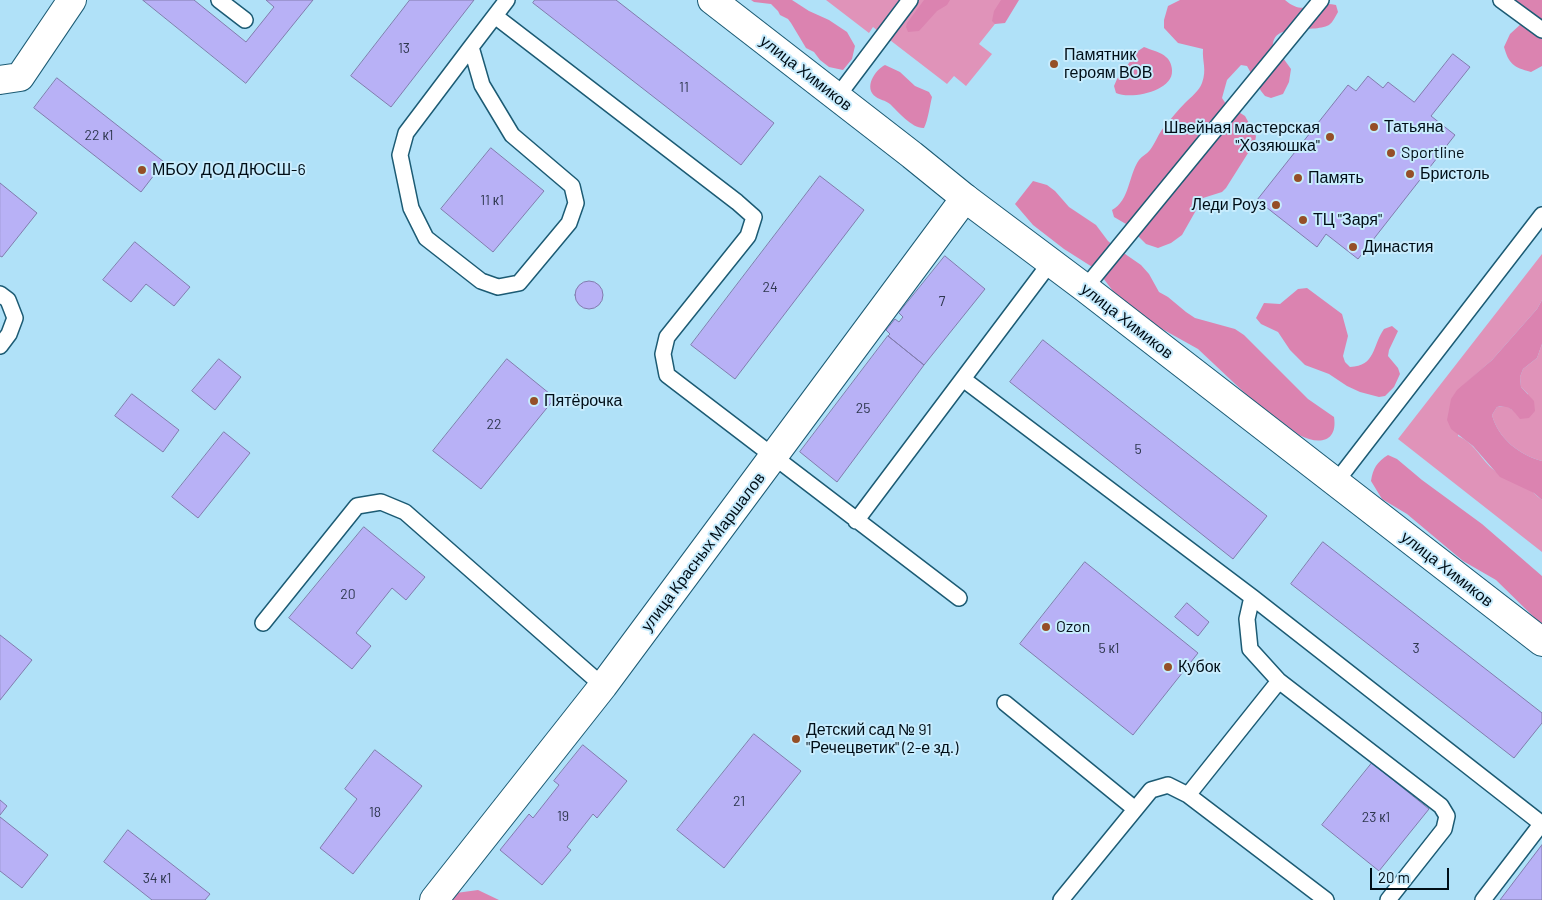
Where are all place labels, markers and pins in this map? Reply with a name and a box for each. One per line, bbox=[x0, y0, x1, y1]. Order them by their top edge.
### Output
place label: Памятник героям ВОВ bbox=[1064, 45, 1152, 83]
marker: Памятник героям ВОВ bbox=[1048, 58, 1060, 70]
place label: Татьяна bbox=[1384, 117, 1444, 137]
place label: Швейная мастерская "Хозяюшка" bbox=[1164, 118, 1320, 156]
marker: Татьяна bbox=[1368, 121, 1380, 133]
marker: Швейная мастерская "Хозяюшка" bbox=[1324, 131, 1336, 143]
place label: Sportline bbox=[1401, 143, 1464, 163]
marker: Sportline bbox=[1385, 147, 1397, 159]
place label: МБОУ ДОД ДЮСШ-6 bbox=[152, 160, 306, 180]
marker: МБОУ ДОД ДЮСШ-6 bbox=[136, 164, 148, 176]
place label: Бристоль bbox=[1420, 164, 1490, 184]
place label: Память bbox=[1308, 168, 1364, 188]
marker: Бристоль bbox=[1404, 168, 1416, 180]
marker: Память bbox=[1292, 172, 1304, 184]
place label: Леди Роуз bbox=[1191, 195, 1266, 215]
marker: Леди Роуз bbox=[1270, 199, 1282, 211]
place label: ТЦ "Заря" bbox=[1313, 210, 1382, 230]
marker: ТЦ "Заря" bbox=[1297, 214, 1309, 226]
place label: Династия bbox=[1363, 237, 1433, 257]
marker: Династия bbox=[1347, 241, 1359, 253]
place label: Пятёрочка bbox=[544, 391, 622, 411]
marker: Пятёрочка bbox=[528, 395, 540, 407]
place label: Ozon bbox=[1056, 617, 1090, 637]
marker: Ozon bbox=[1040, 621, 1052, 633]
place label: Кубок bbox=[1178, 657, 1221, 677]
marker: Кубок bbox=[1162, 661, 1174, 673]
place label: Детский сад № 91 "Речецветик" (2-е зд.) bbox=[806, 720, 958, 758]
marker: Детский сад № 91 "Речецветик" (2-е зд.) bbox=[790, 733, 802, 745]

